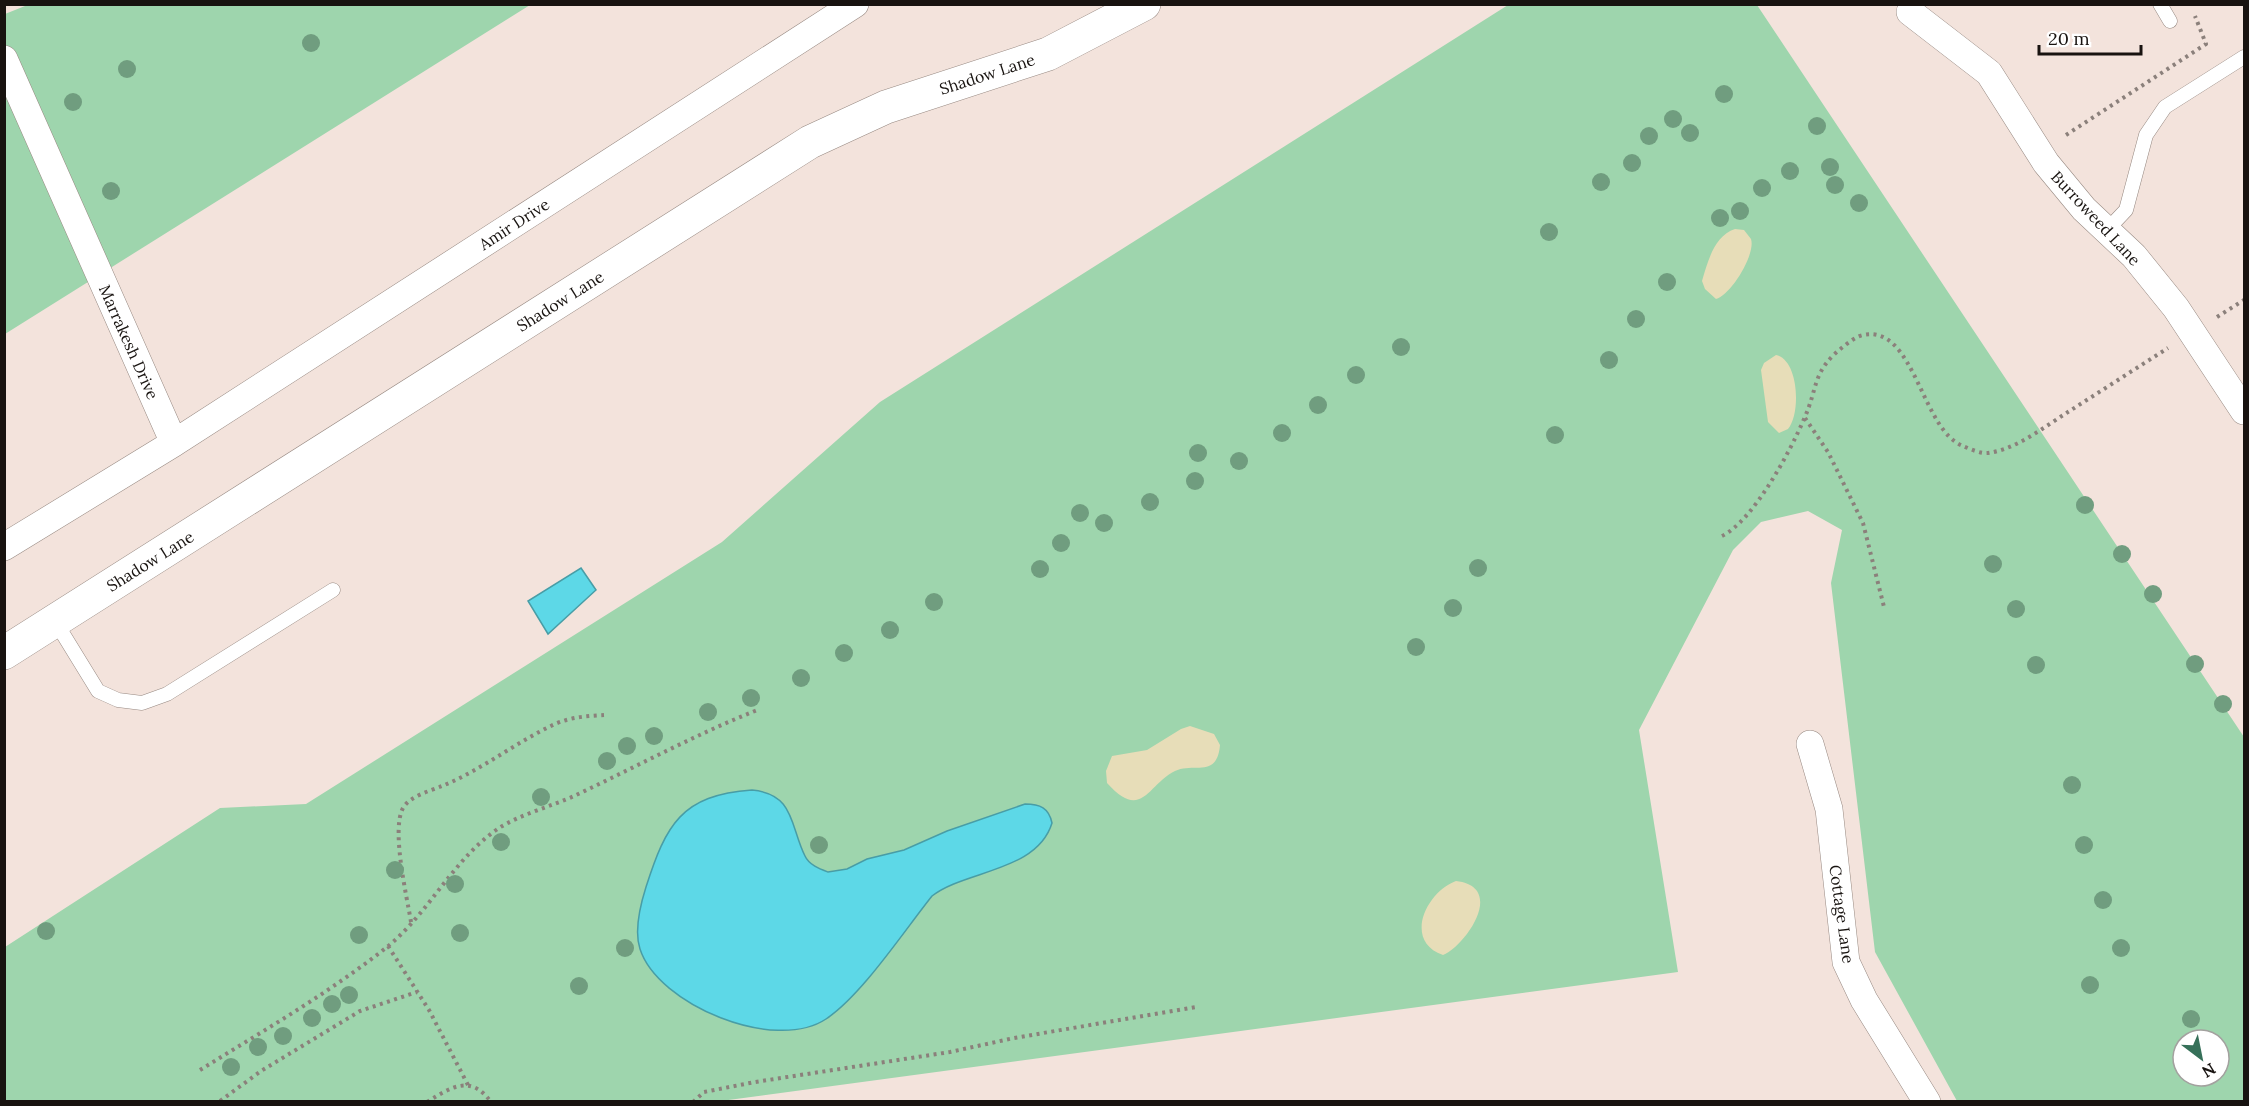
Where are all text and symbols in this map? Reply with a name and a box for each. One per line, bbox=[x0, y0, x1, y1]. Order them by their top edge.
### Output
scale bar bbox=[2039, 18, 2141, 56]
text: 20 m bbox=[2048, 27, 2090, 50]
street label: Shadow Lane bbox=[937, 49, 1037, 99]
street label: Burroweed Lane bbox=[2047, 167, 2145, 270]
street label: Amir Drive bbox=[474, 194, 553, 255]
street label: Shadow Lane bbox=[513, 266, 608, 336]
street label: Marrakesh Drive bbox=[95, 282, 163, 403]
street label: Shadow Lane bbox=[103, 526, 198, 596]
street label: Cottage Lane bbox=[1825, 863, 1859, 965]
north arrow bbox=[2171, 1028, 2231, 1088]
text: N bbox=[2198, 1059, 2219, 1082]

